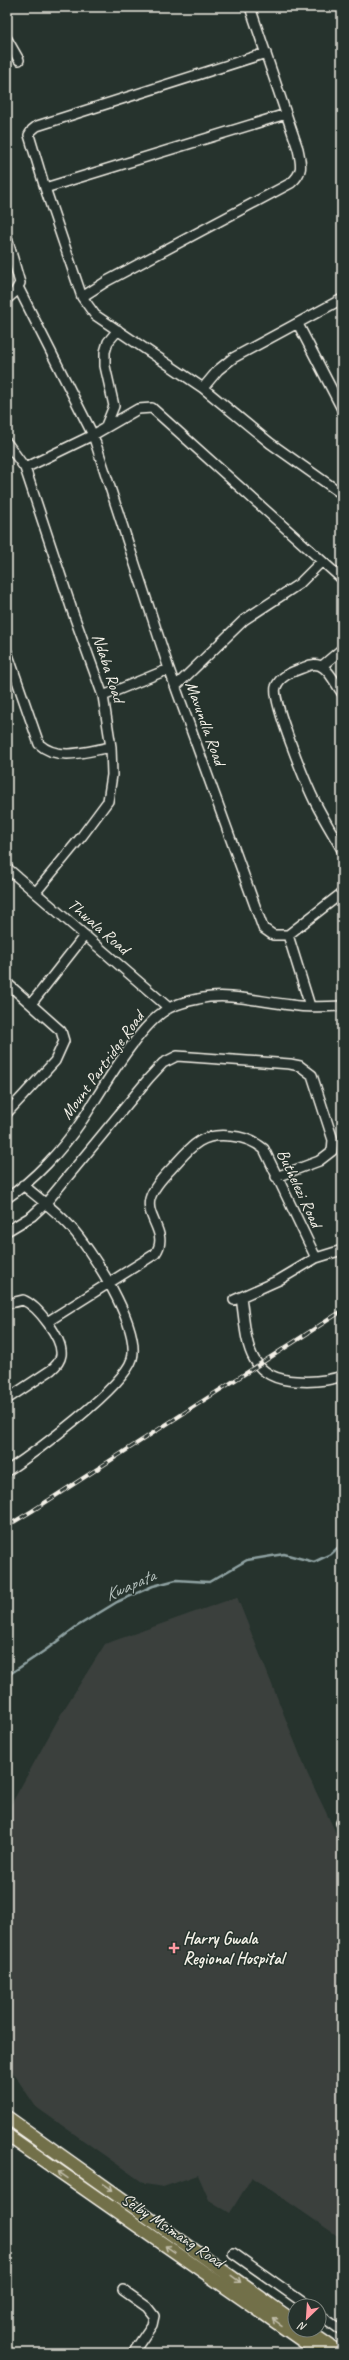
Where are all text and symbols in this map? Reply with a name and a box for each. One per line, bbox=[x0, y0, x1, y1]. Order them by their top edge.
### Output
street label: Ndaba Road bbox=[88, 631, 130, 707]
street label: Mavundla Road bbox=[181, 678, 232, 771]
street label: Thwala Road bbox=[63, 894, 136, 960]
street label: Mount Partridge Road bbox=[56, 1004, 151, 1123]
street label: Buthelezi Road bbox=[272, 1146, 328, 1234]
water label: Kwapata bbox=[101, 1563, 161, 1606]
place label: Harry Gwala Regional Hospital bbox=[183, 1928, 288, 1969]
marker: Harry Gwala Regional Hospital bbox=[168, 1942, 180, 1954]
one-way arrow bbox=[58, 2171, 69, 2179]
one-way arrow bbox=[102, 2183, 113, 2191]
street label: Selby Msimang Road bbox=[117, 2188, 231, 2274]
one-way arrow bbox=[165, 2245, 176, 2253]
one-way arrow bbox=[230, 2275, 241, 2284]
north arrow bbox=[287, 2298, 327, 2338]
one-way arrow bbox=[272, 2318, 283, 2327]
text: N bbox=[295, 2318, 309, 2335]

